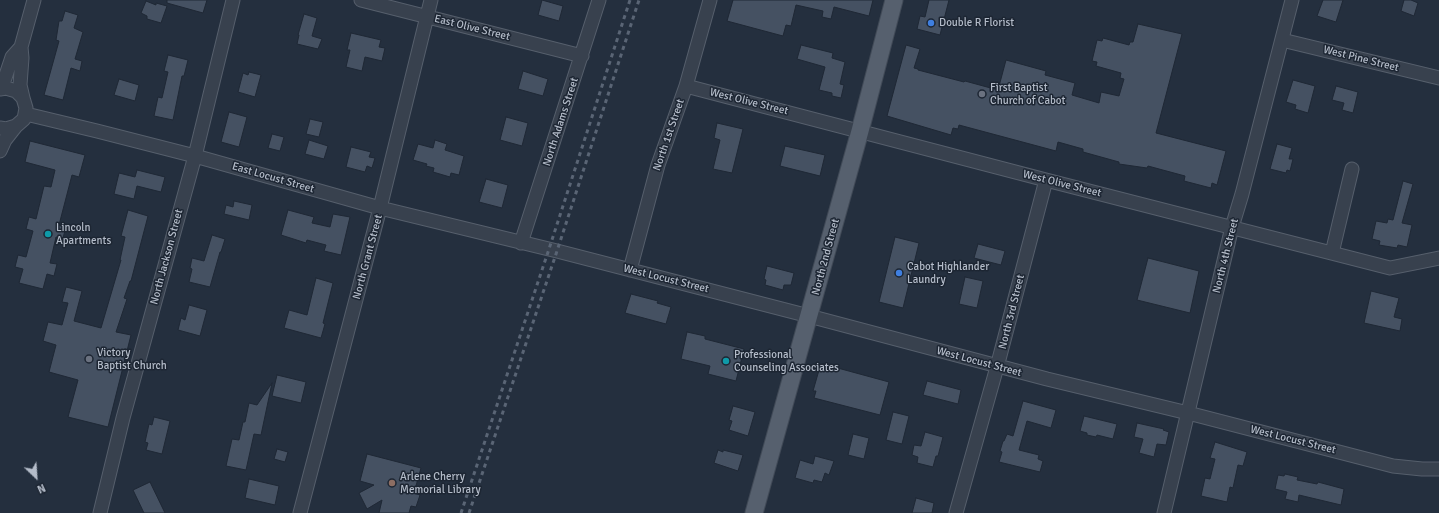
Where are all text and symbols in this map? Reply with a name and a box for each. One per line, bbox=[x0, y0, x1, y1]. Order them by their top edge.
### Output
street label: East Olive Street bbox=[433, 12, 511, 44]
place label: Double R Florist bbox=[939, 16, 1014, 30]
marker: Double R Florist bbox=[926, 18, 936, 28]
street label: West Pine Street bbox=[1322, 43, 1400, 75]
street label: North Adams Street bbox=[540, 76, 582, 168]
place label: First Baptist Church of Cabot bbox=[990, 81, 1065, 107]
street label: West Olive Street bbox=[708, 86, 790, 118]
marker: First Baptist Church of Cabot bbox=[977, 89, 987, 99]
street label: North 1st Street bbox=[650, 97, 688, 173]
street label: East Locust Street bbox=[230, 160, 316, 196]
street label: West Olive Street bbox=[1021, 168, 1103, 200]
street label: North Jackson Street bbox=[148, 208, 186, 306]
street label: North Grant Street bbox=[350, 213, 386, 301]
street label: North 2nd Street bbox=[809, 217, 843, 297]
street label: North 4th Street bbox=[1210, 217, 1242, 295]
place label: Lincoln Apartments bbox=[56, 221, 111, 247]
marker: Lincoln Apartments bbox=[43, 229, 53, 239]
place label: Cabot Highlander Laundry bbox=[907, 260, 989, 286]
street label: West Locust Street bbox=[622, 262, 710, 296]
marker: Cabot Highlander Laundry bbox=[894, 268, 904, 278]
street label: North 3rd Street bbox=[996, 273, 1028, 351]
street label: West Locust Street bbox=[935, 344, 1023, 380]
place label: Victory Baptist Church bbox=[97, 346, 167, 372]
place label: Professional Counseling Associates bbox=[734, 348, 839, 374]
marker: Victory Baptist Church bbox=[84, 354, 94, 364]
marker: Professional Counseling Associates bbox=[721, 356, 731, 366]
street label: West Locust Street bbox=[1249, 423, 1337, 457]
north arrow bbox=[16, 457, 56, 497]
place label: Arlene Cherry Memorial Library bbox=[400, 470, 481, 496]
marker: Arlene Cherry Memorial Library bbox=[387, 478, 397, 488]
text: N bbox=[35, 481, 47, 496]

